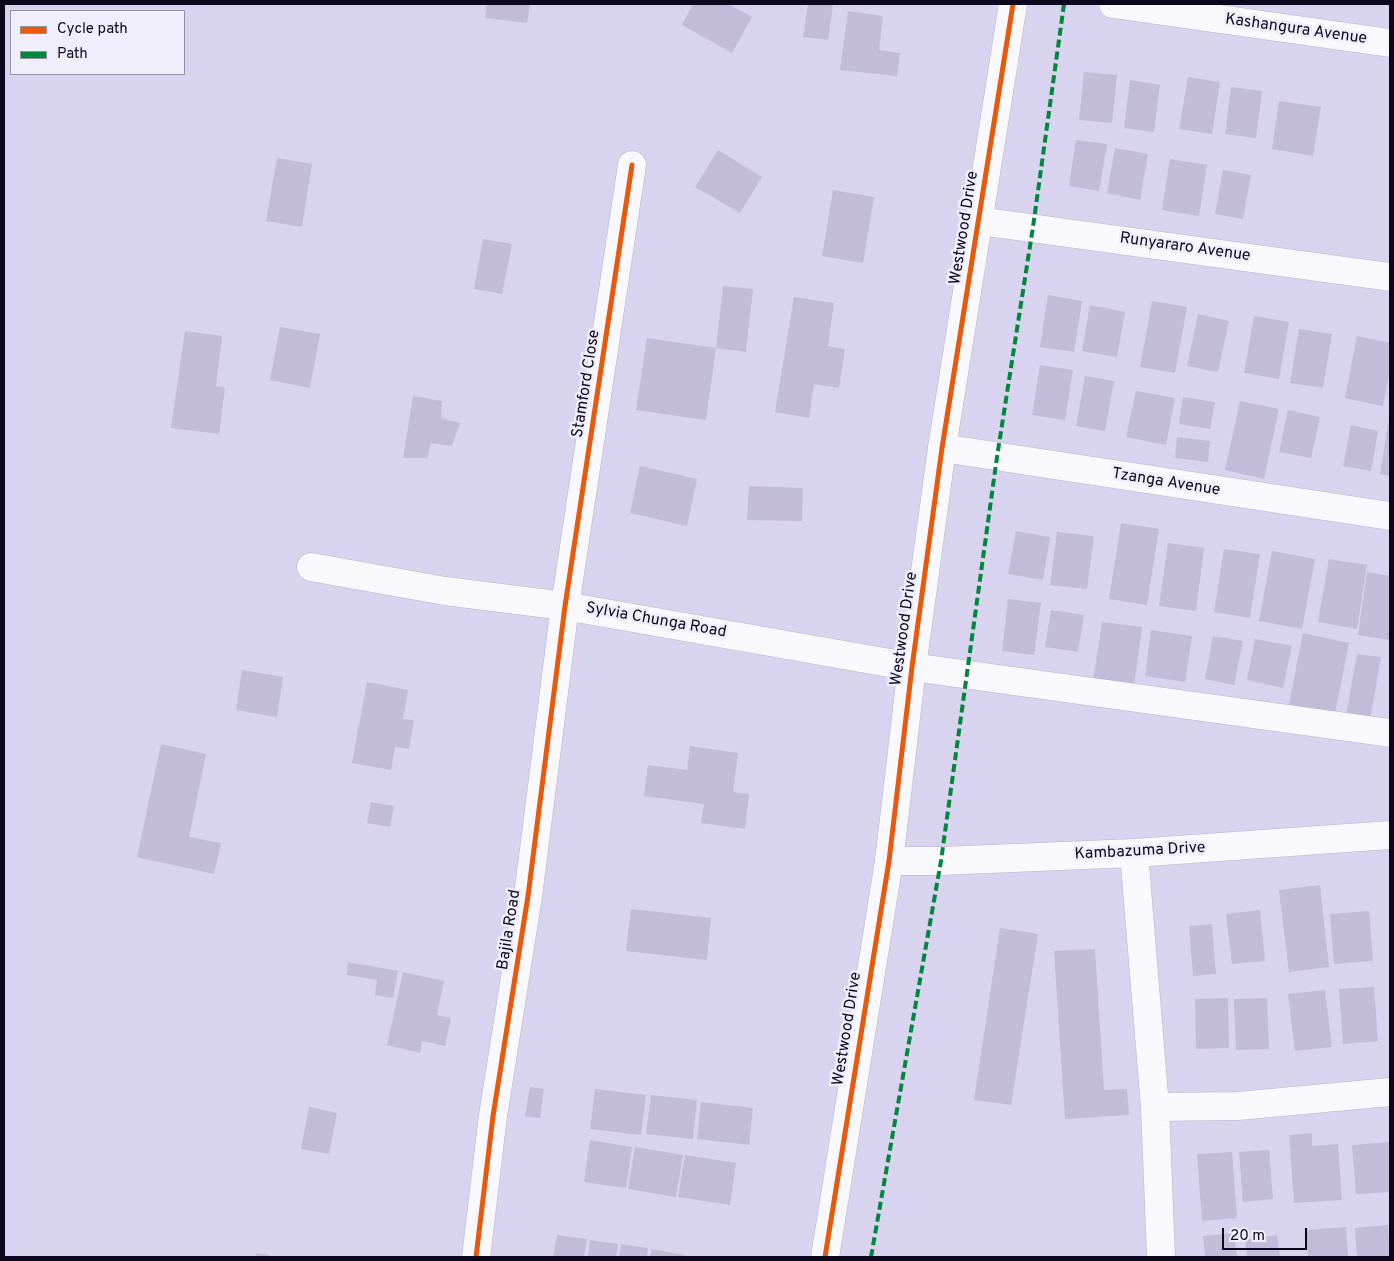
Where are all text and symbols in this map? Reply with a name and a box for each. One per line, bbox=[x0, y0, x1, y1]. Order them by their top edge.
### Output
legend bbox=[10, 10, 185, 75]
street label: Kashangura Avenue bbox=[1224, 11, 1368, 49]
text: Cycle path bbox=[57, 20, 128, 39]
text: Path bbox=[57, 45, 88, 64]
street label: Westwood Drive bbox=[947, 170, 983, 286]
street label: Runyararo Avenue bbox=[1118, 229, 1252, 267]
street label: Stamford Close bbox=[569, 329, 605, 439]
street label: Tzanga Avenue bbox=[1111, 465, 1221, 501]
street label: Westwood Drive bbox=[887, 571, 923, 687]
street label: Sylvia Chunga Road bbox=[584, 599, 728, 643]
street label: Kambazuma Drive bbox=[1074, 839, 1206, 865]
street label: Bajila Road bbox=[494, 888, 526, 972]
street label: Westwood Drive bbox=[830, 971, 866, 1087]
scale bar bbox=[1224, 1218, 1309, 1250]
text: 20 m bbox=[1230, 1227, 1265, 1246]

